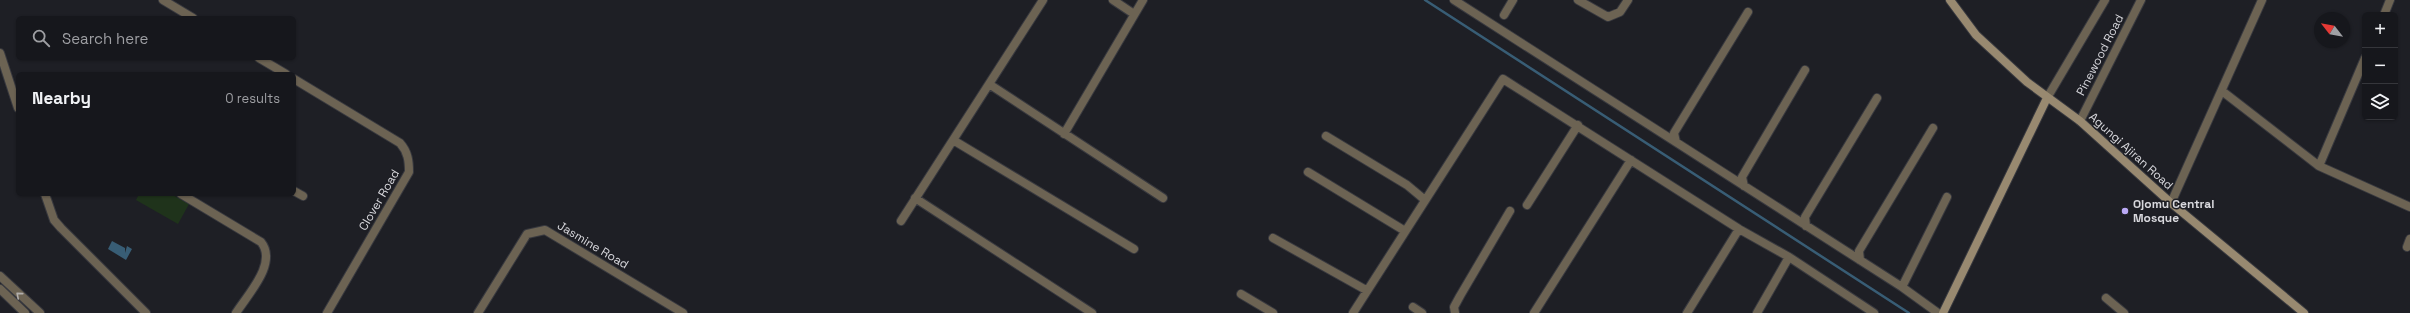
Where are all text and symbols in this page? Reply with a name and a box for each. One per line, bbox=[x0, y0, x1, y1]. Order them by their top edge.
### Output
street label: Pinewood Road bbox=[2073, 12, 2127, 98]
north arrow bbox=[2314, 12, 2350, 48]
map controls bbox=[2362, 12, 2398, 120]
button: + bbox=[2362, 12, 2398, 48]
search box bbox=[16, 16, 296, 60]
icon: search bbox=[30, 27, 52, 49]
text: Search here bbox=[62, 29, 148, 48]
button: − bbox=[2362, 48, 2398, 84]
button: layers bbox=[2362, 84, 2398, 120]
text: Nearby bbox=[32, 87, 91, 109]
text: 0 results bbox=[225, 90, 280, 107]
street label: Agungi Ajiran Road bbox=[2085, 109, 2177, 193]
street label: Clover Road bbox=[355, 166, 403, 234]
place label: Ojomu Central Mosque bbox=[2133, 196, 2214, 226]
marker: Ojomu Central Mosque bbox=[2120, 206, 2130, 216]
street label: Jasmine Road bbox=[554, 217, 632, 273]
one-way arrow bbox=[17, 292, 24, 299]

